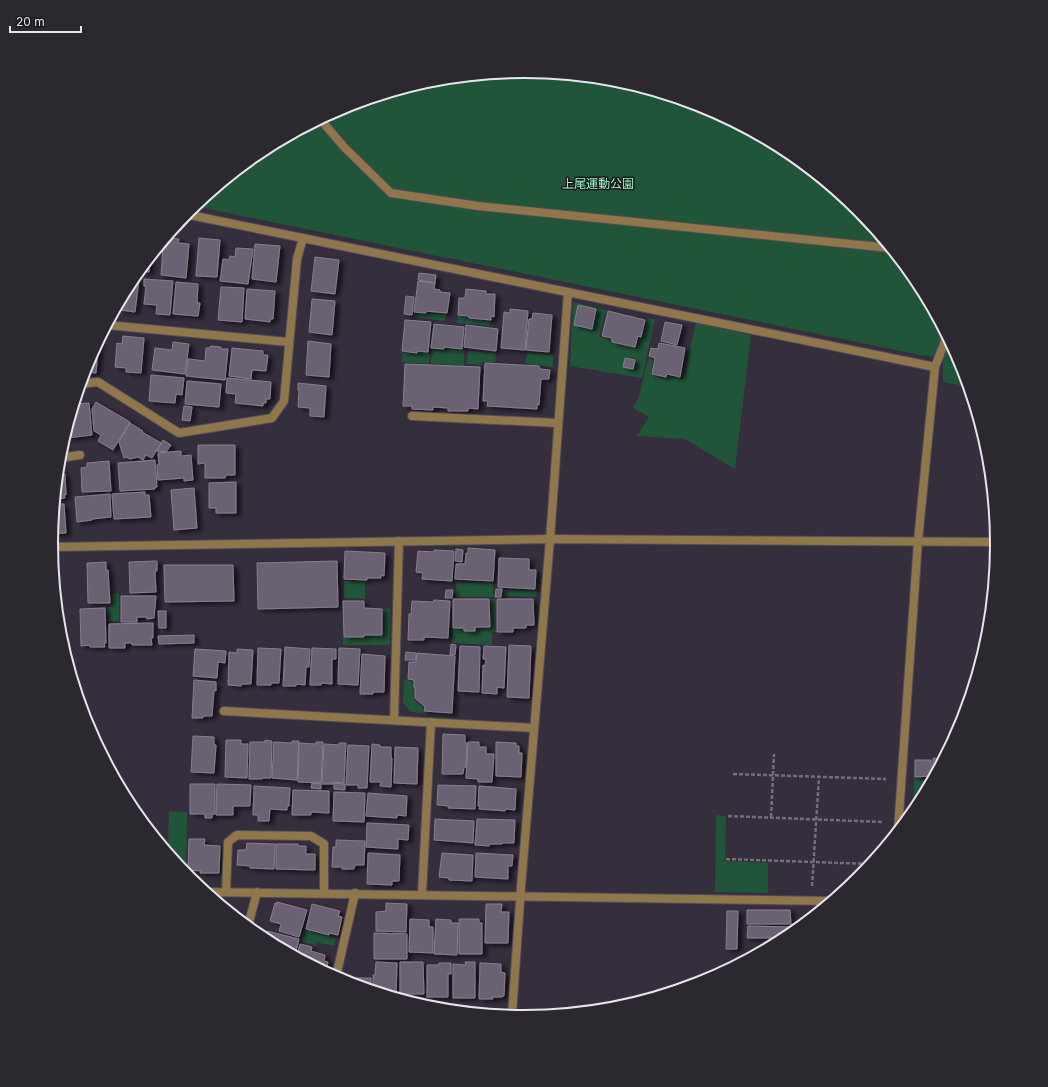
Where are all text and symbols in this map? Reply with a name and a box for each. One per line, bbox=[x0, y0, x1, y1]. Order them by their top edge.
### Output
scale bar bbox=[10, 8, 81, 34]
text: 20 m bbox=[16, 14, 45, 29]
park label: 上尾運動公園 bbox=[562, 176, 634, 191]

